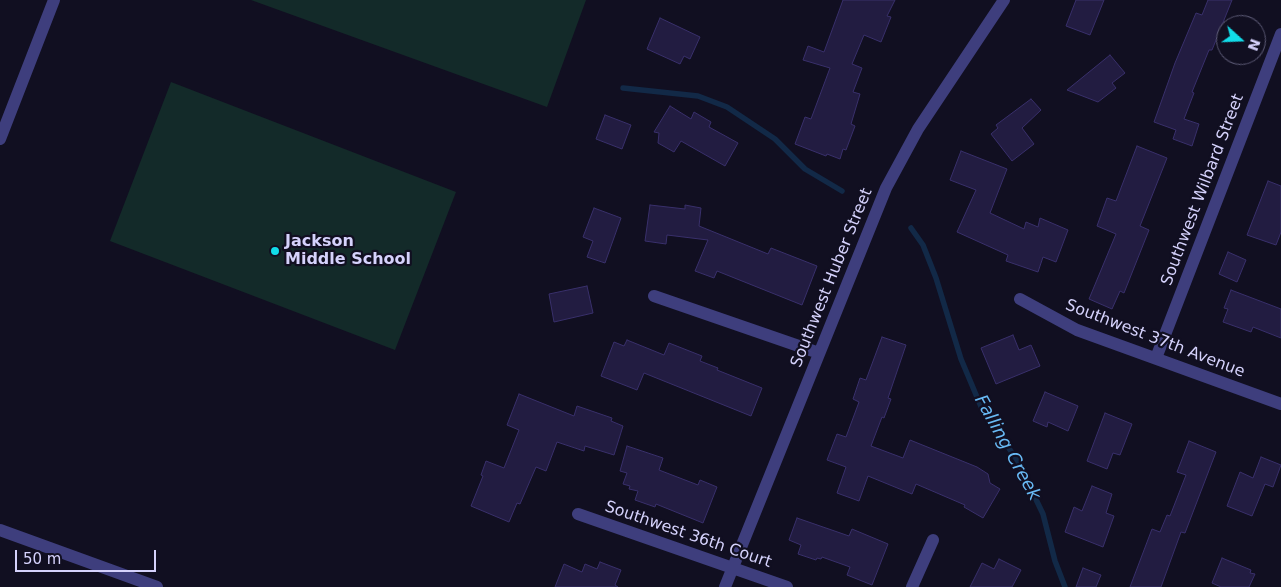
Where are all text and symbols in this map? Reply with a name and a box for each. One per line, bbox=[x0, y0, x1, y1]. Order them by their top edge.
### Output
north arrow bbox=[1216, 15, 1266, 65]
text: N bbox=[1245, 37, 1264, 53]
street label: Southwest Wilbard Street bbox=[1158, 92, 1248, 288]
street label: Southwest Huber Street bbox=[787, 186, 877, 370]
place label: Jackson Middle School bbox=[285, 232, 411, 270]
marker: Jackson Middle School bbox=[269, 245, 281, 257]
street label: Southwest 37th Avenue bbox=[1063, 296, 1247, 382]
water label: Falling Creek bbox=[969, 391, 1045, 505]
street label: Southwest 36th Court bbox=[602, 497, 774, 573]
scale bar bbox=[18, 540, 159, 572]
text: 50 m bbox=[23, 550, 61, 568]

